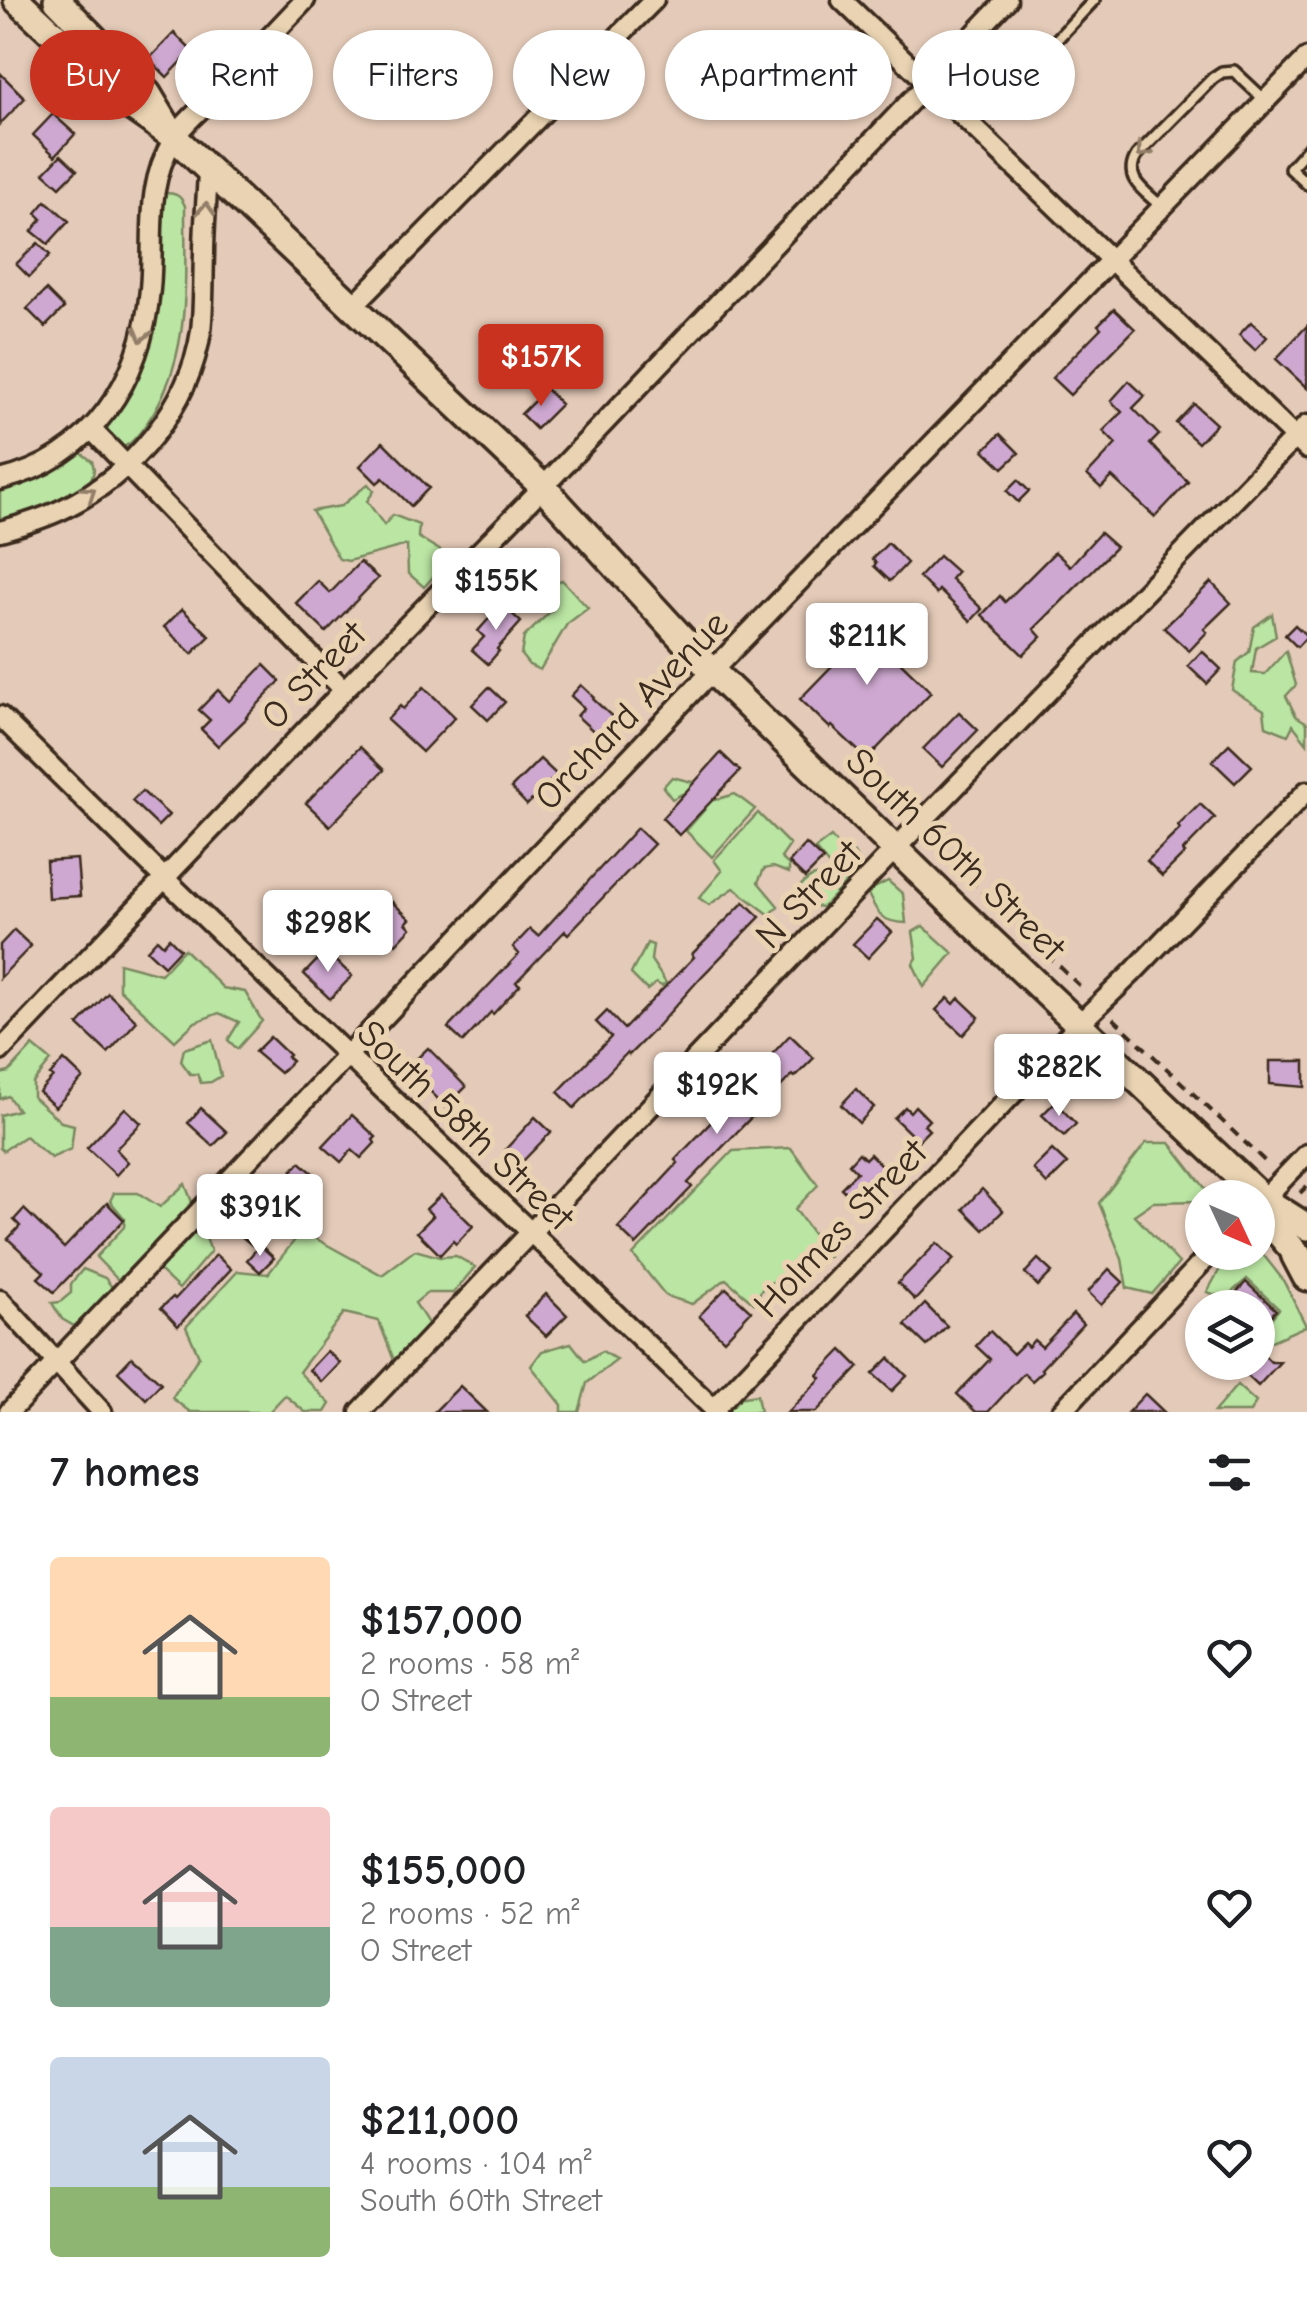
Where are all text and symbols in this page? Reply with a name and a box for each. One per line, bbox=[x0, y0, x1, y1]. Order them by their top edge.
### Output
chip: Buy bbox=[30, 30, 155, 120]
chip: Rent bbox=[175, 30, 313, 120]
chip: Filters bbox=[333, 30, 493, 120]
chip: New bbox=[513, 30, 645, 120]
chip: Apartment bbox=[665, 30, 892, 120]
chip: House bbox=[912, 30, 1075, 120]
one-way arrow bbox=[1137, 140, 1155, 158]
one-way arrow bbox=[195, 201, 216, 217]
pin: $157K bbox=[471, 324, 611, 409]
one-way arrow bbox=[132, 326, 153, 343]
text: $157K bbox=[500, 338, 582, 375]
one-way arrow bbox=[78, 487, 97, 505]
pin: $155K bbox=[426, 548, 566, 633]
text: $155K bbox=[454, 562, 538, 599]
street label: Orchard Avenue bbox=[526, 602, 738, 819]
pin: $211K bbox=[797, 603, 937, 688]
street label: O Street bbox=[252, 612, 376, 739]
text: $211K bbox=[828, 617, 906, 654]
street label: South 60th Street bbox=[837, 739, 1075, 971]
street label: N Street bbox=[747, 831, 871, 958]
pin: $298K bbox=[258, 890, 398, 975]
text: $298K bbox=[285, 904, 371, 941]
street label: South 58th Street bbox=[348, 1011, 583, 1241]
pin: $282K bbox=[989, 1034, 1129, 1119]
text: $282K bbox=[1016, 1048, 1102, 1085]
pin: $192K bbox=[647, 1052, 787, 1137]
text: $192K bbox=[676, 1066, 758, 1103]
street label: Holmes Street bbox=[745, 1130, 937, 1327]
pin: $391K bbox=[190, 1174, 330, 1259]
north arrow bbox=[1185, 1180, 1275, 1270]
map controls bbox=[1185, 1180, 1275, 1380]
text: $391K bbox=[219, 1188, 301, 1225]
button: layers bbox=[1185, 1290, 1275, 1380]
icon: filters bbox=[1202, 1445, 1257, 1500]
text: 7 homes bbox=[50, 1448, 200, 1497]
text: $157,000 bbox=[360, 1596, 523, 1645]
icon: home bbox=[130, 1597, 250, 1717]
icon: heart bbox=[1202, 1630, 1257, 1685]
text: 2 rooms · 58 m² bbox=[360, 1645, 579, 1682]
text: O Street bbox=[360, 1682, 471, 1719]
text: $155,000 bbox=[360, 1846, 527, 1895]
icon: home bbox=[130, 1847, 250, 1967]
icon: heart bbox=[1202, 1880, 1257, 1935]
text: 2 rooms · 52 m² bbox=[360, 1895, 579, 1932]
text: O Street bbox=[360, 1932, 471, 1969]
text: $211,000 bbox=[360, 2096, 519, 2145]
icon: home bbox=[130, 2097, 250, 2217]
icon: heart bbox=[1202, 2130, 1257, 2185]
text: 4 rooms · 104 m² bbox=[360, 2145, 592, 2182]
text: South 60th Street bbox=[360, 2182, 602, 2219]

